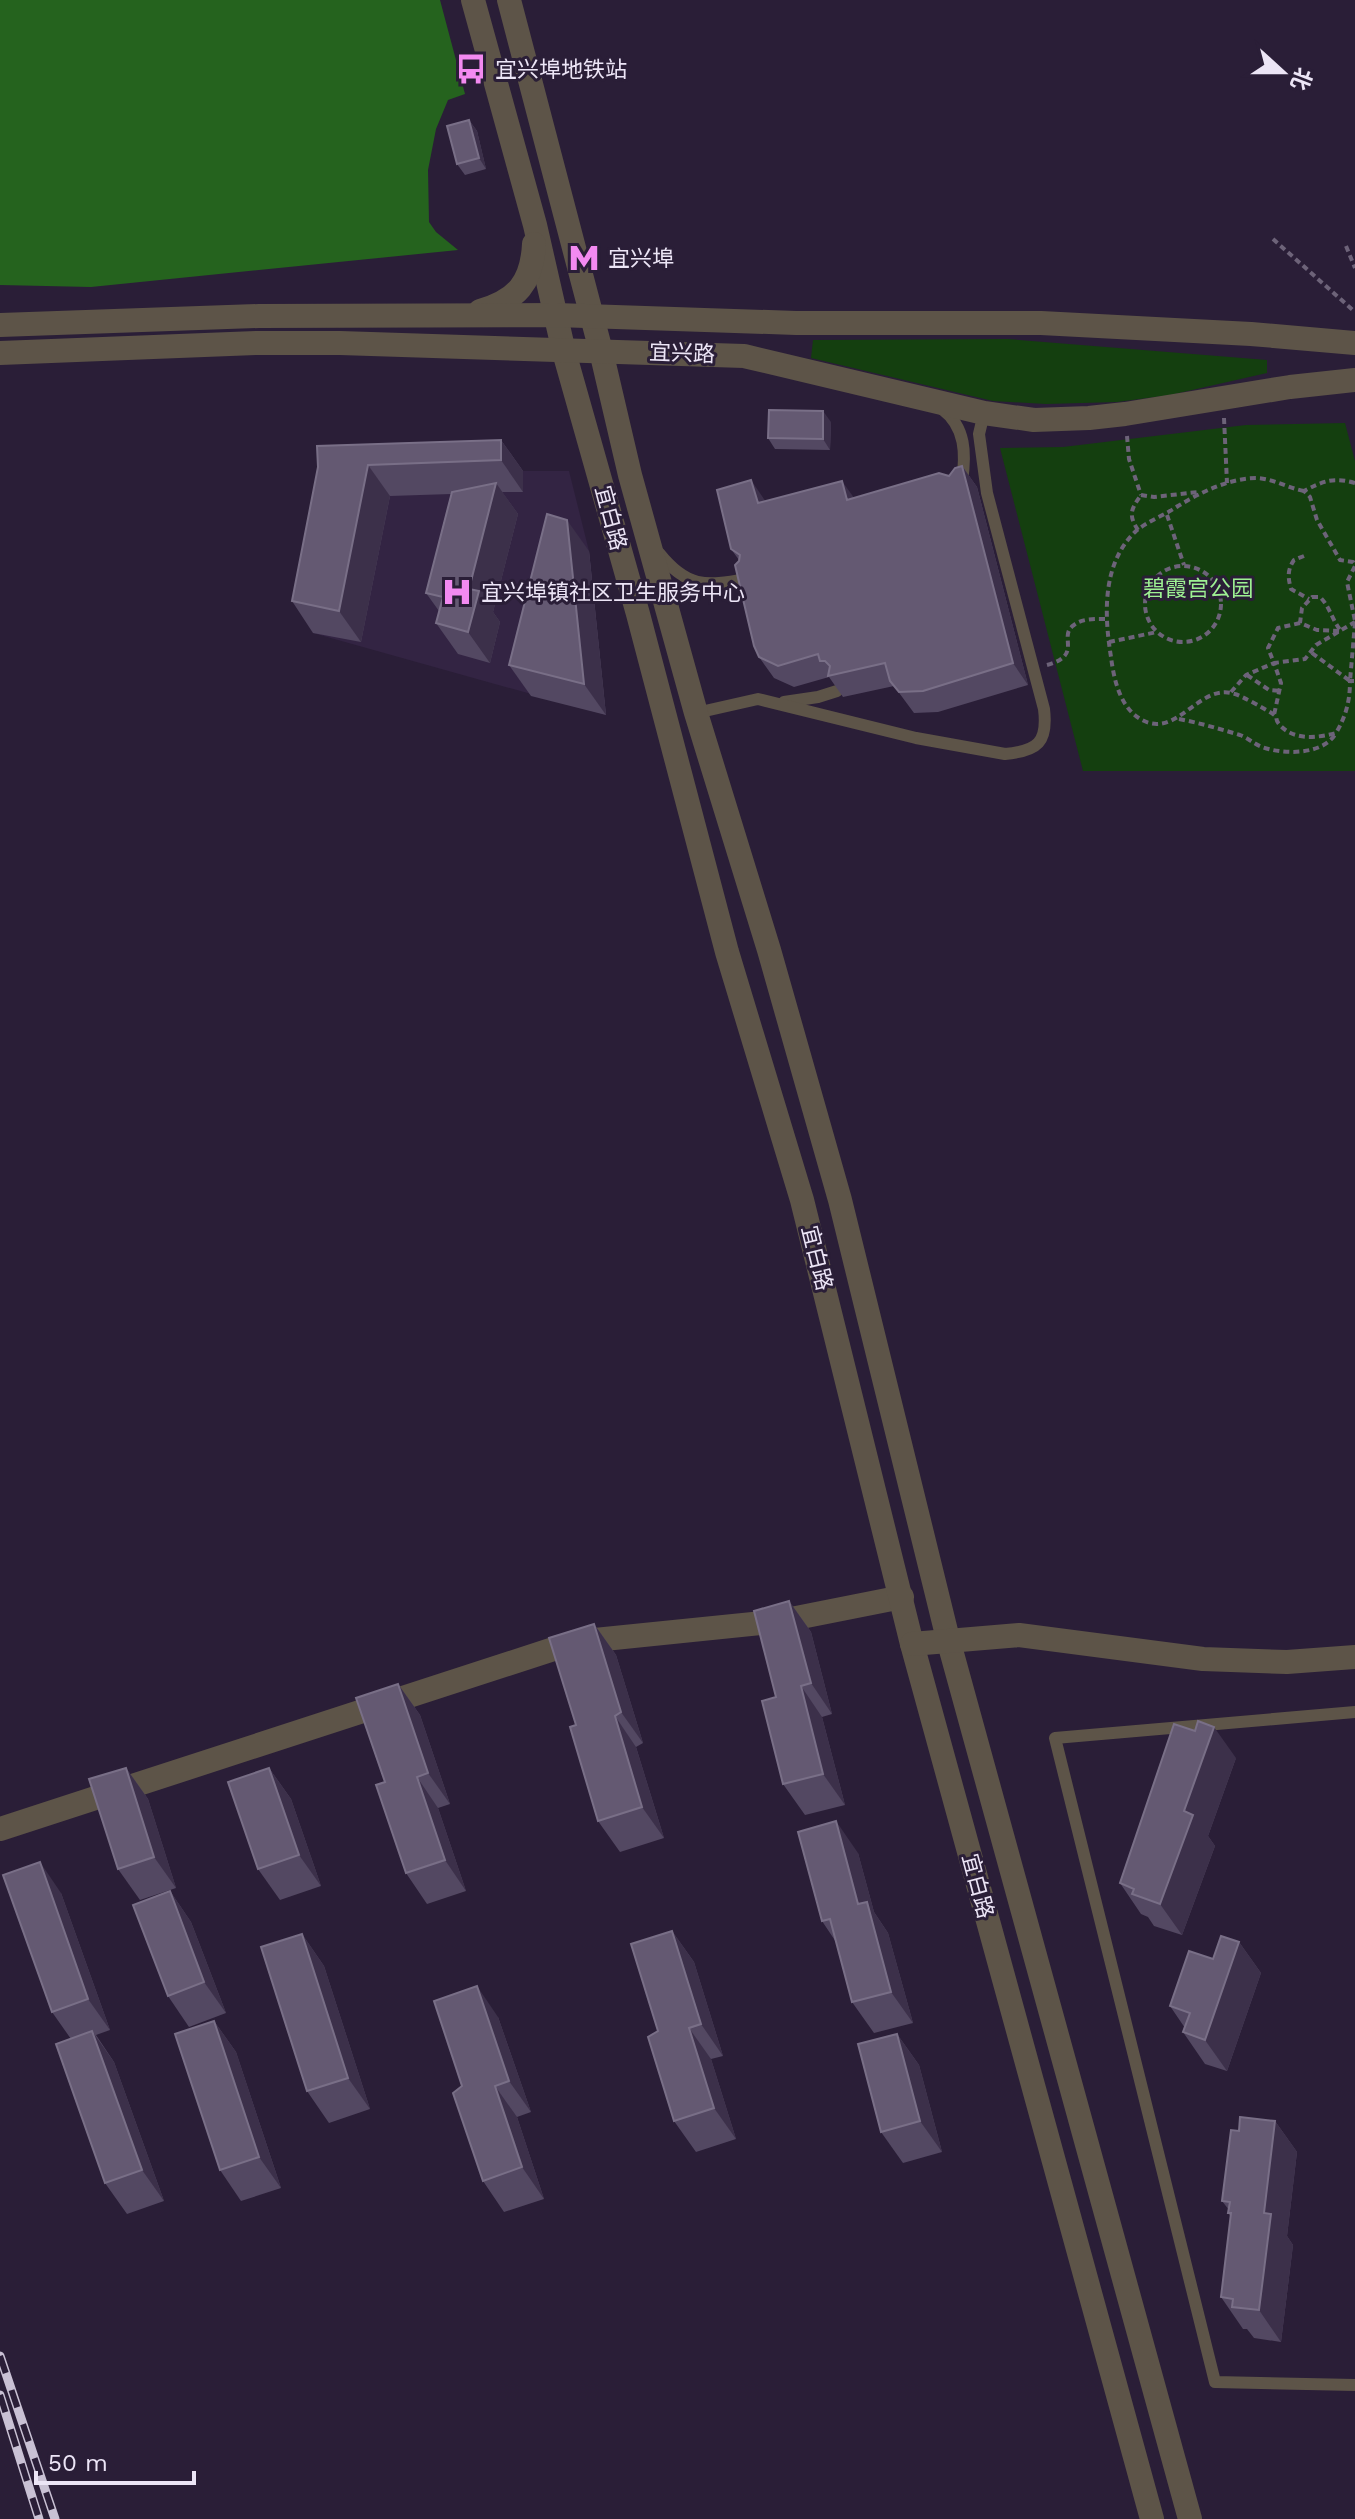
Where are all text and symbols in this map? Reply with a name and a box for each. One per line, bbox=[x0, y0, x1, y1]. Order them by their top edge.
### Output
north arrow bbox=[1243, 32, 1323, 112]
bus stop icon: 宜兴埠地铁站 bbox=[454, 52, 488, 86]
place label: 宜兴埠地铁站 bbox=[495, 57, 627, 82]
text: 北 bbox=[1286, 64, 1317, 94]
metro station icon: 宜兴埠 bbox=[567, 241, 601, 275]
place label: 宜兴埠 bbox=[608, 246, 674, 271]
street label: 宜兴路 bbox=[649, 339, 715, 367]
street label: 宜白路 bbox=[590, 483, 632, 553]
hospital icon: 宜兴埠镇社区卫生服务中心 bbox=[440, 575, 474, 609]
park label: 碧霞宫公园 bbox=[1143, 576, 1253, 601]
place label: 宜兴埠镇社区卫生服务中心 bbox=[481, 580, 745, 605]
street label: 宜白路 bbox=[797, 1223, 837, 1293]
street label: 宜白路 bbox=[957, 1851, 999, 1921]
scale bar bbox=[36, 2435, 194, 2485]
text: 50 m bbox=[48, 2449, 108, 2477]

